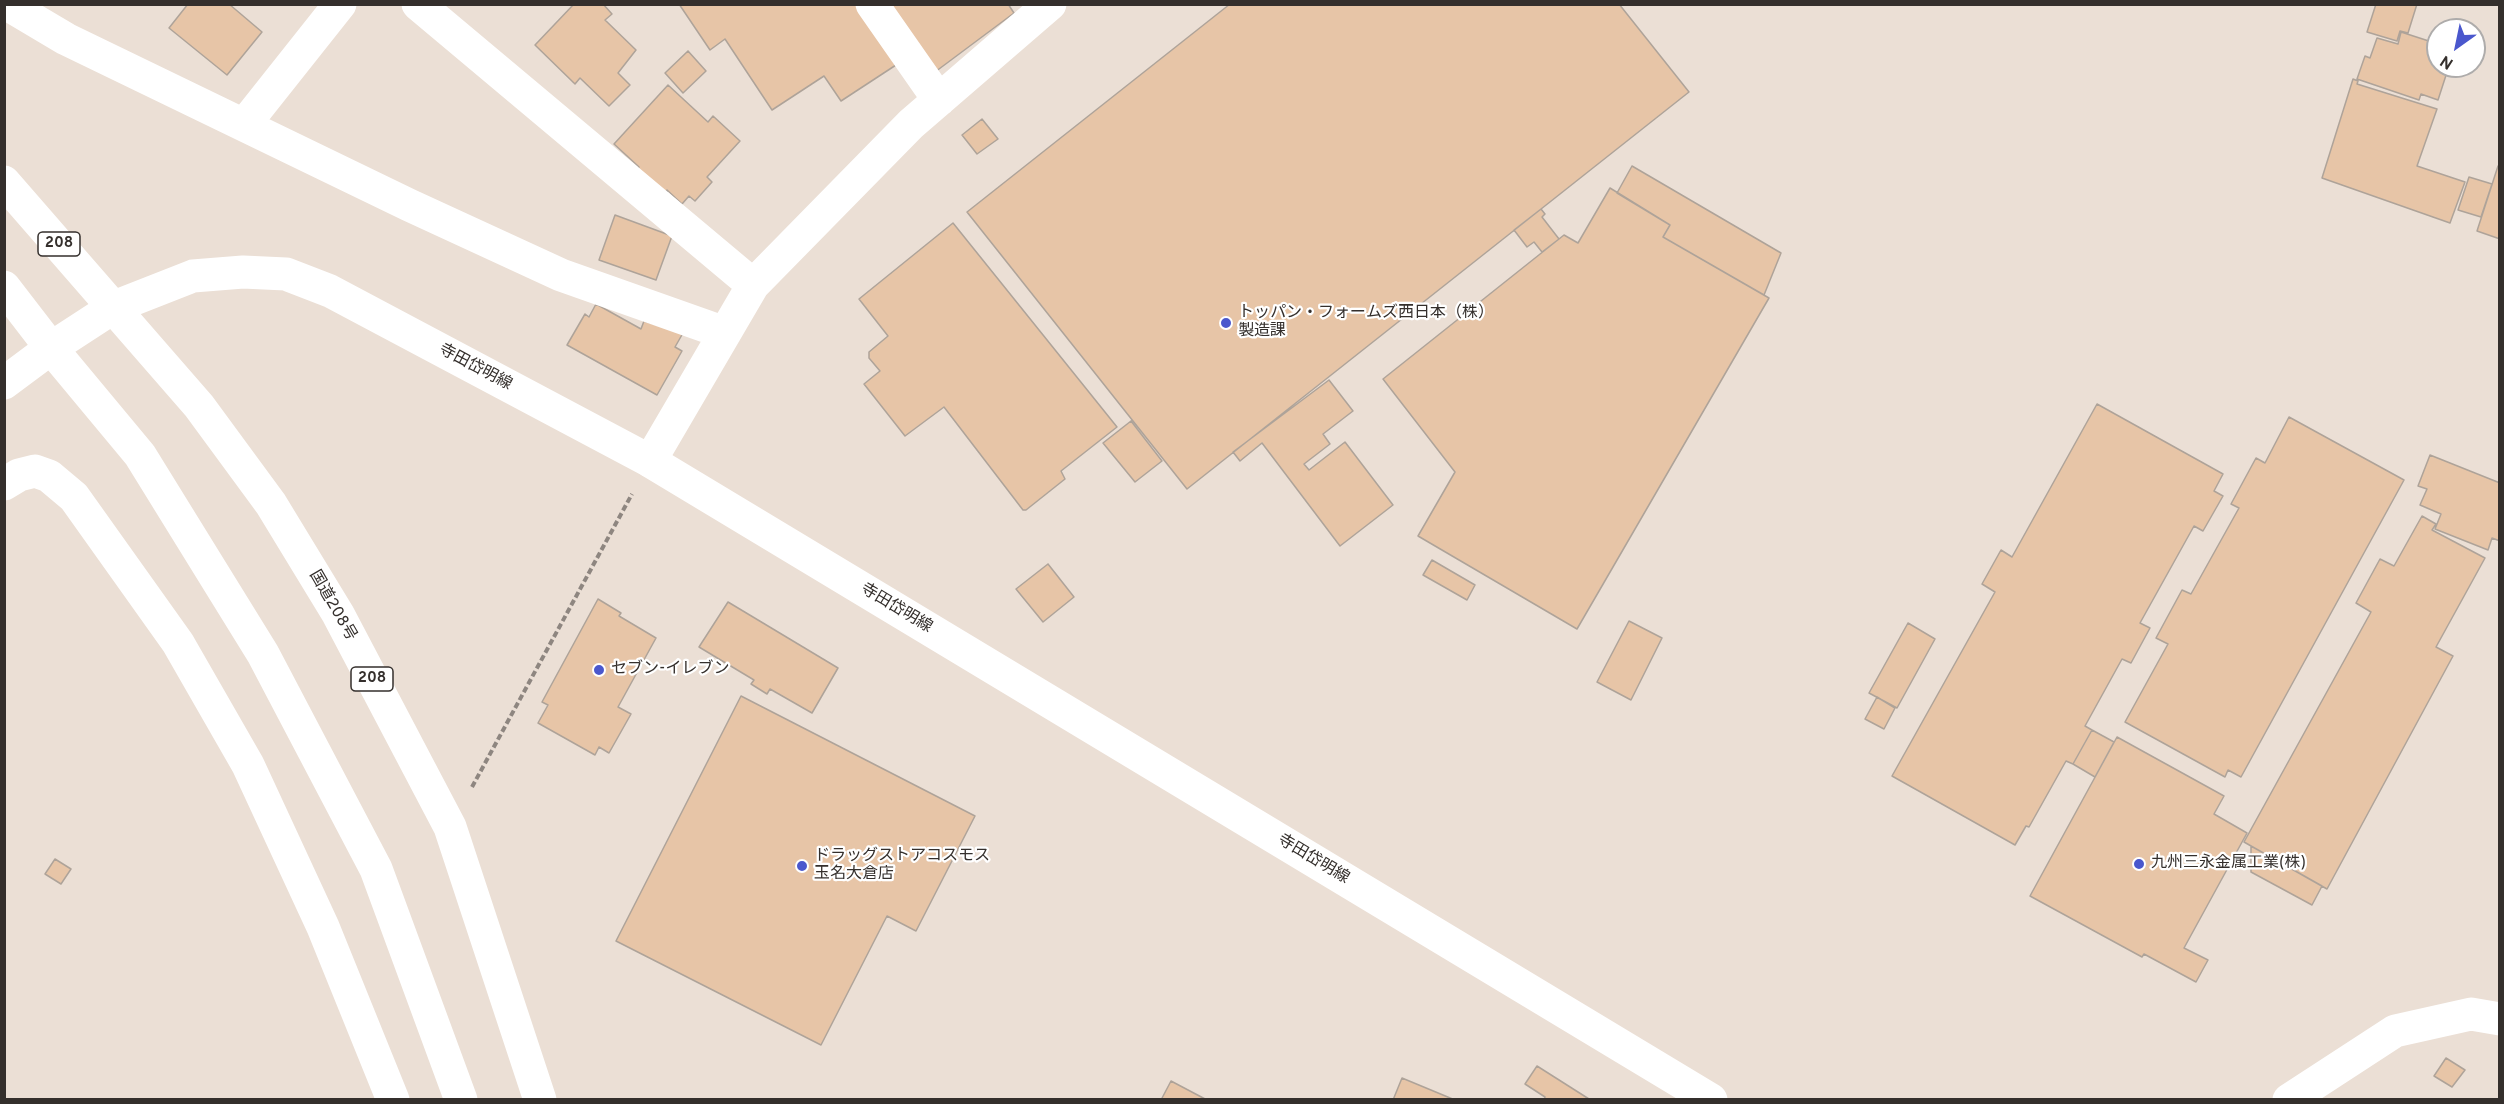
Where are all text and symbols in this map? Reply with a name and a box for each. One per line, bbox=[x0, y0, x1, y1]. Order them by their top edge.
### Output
north arrow bbox=[2426, 18, 2486, 78]
text: N bbox=[2437, 50, 2458, 73]
road number: 208 bbox=[38, 232, 80, 256]
place label: トッパン・フォームズ西日本（株） 製造課 bbox=[1238, 304, 1494, 342]
marker: トッパン・フォームズ西日本（株） 製造課 bbox=[1219, 316, 1233, 330]
street label: 寺田岱明線 bbox=[435, 341, 515, 395]
street label: 国道208号 bbox=[304, 567, 360, 645]
street label: 寺田岱明線 bbox=[857, 580, 935, 638]
place label: セブン-イレブン bbox=[611, 660, 729, 680]
marker: セブン-イレブン bbox=[592, 663, 606, 677]
road number: 208 bbox=[351, 667, 393, 691]
street label: 寺田岱明線 bbox=[1274, 831, 1352, 889]
place label: ドラッグストアコスモス 玉名大倉店 bbox=[814, 847, 990, 885]
place label: 九州三永金属工業(株) bbox=[2151, 854, 2306, 874]
marker: 九州三永金属工業(株) bbox=[2132, 857, 2146, 871]
marker: ドラッグストアコスモス 玉名大倉店 bbox=[795, 859, 809, 873]

